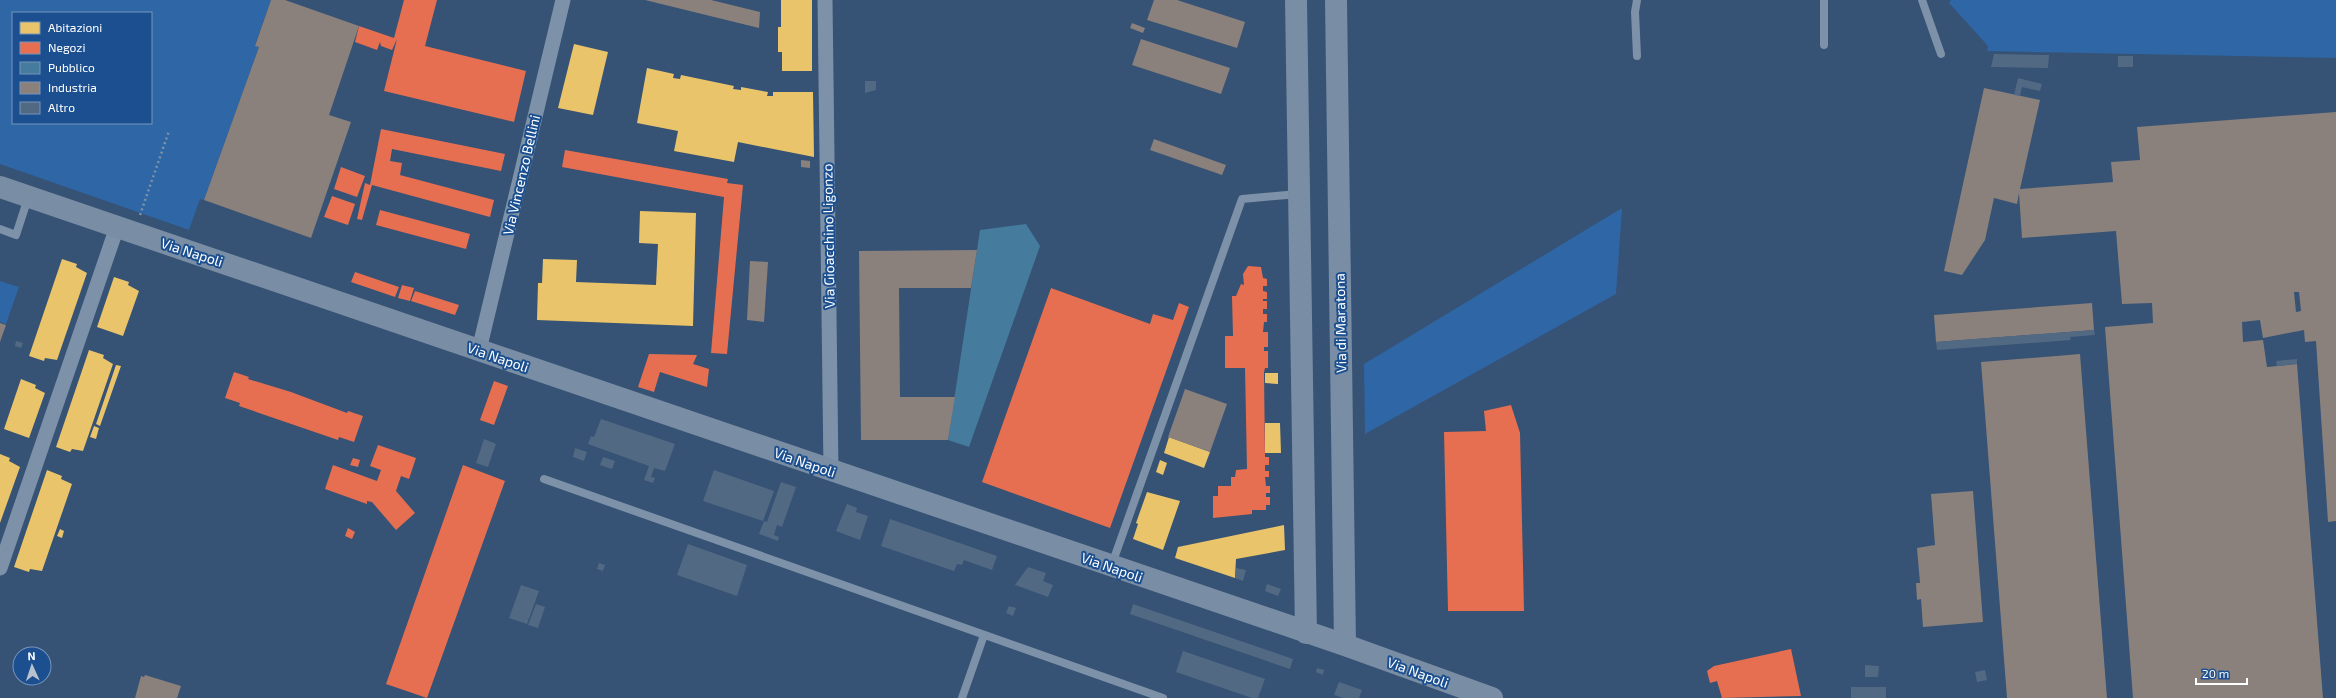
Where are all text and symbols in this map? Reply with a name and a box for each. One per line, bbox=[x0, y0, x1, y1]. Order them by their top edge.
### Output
legend bbox=[12, 12, 152, 124]
text: Abitazioni bbox=[48, 20, 102, 34]
text: Negozi bbox=[48, 40, 85, 54]
text: Pubblico bbox=[48, 60, 95, 74]
text: Industria bbox=[48, 80, 97, 94]
text: Altro bbox=[48, 100, 75, 114]
street label: Via Vincenzo Bellini bbox=[499, 113, 543, 237]
street label: Via Gioacchino Ligonzo bbox=[818, 163, 838, 308]
street label: Via Napoli bbox=[159, 234, 225, 270]
street label: Via di Maratona bbox=[1331, 273, 1349, 373]
street label: Via Napoli bbox=[465, 339, 531, 375]
street label: Via Napoli bbox=[772, 444, 838, 480]
street label: Via Napoli bbox=[1079, 549, 1145, 585]
north arrow bbox=[12, 646, 52, 686]
text: N bbox=[27, 649, 36, 662]
street label: Via Napoli bbox=[1385, 653, 1451, 691]
scale bar bbox=[2196, 660, 2247, 686]
text: 20 m bbox=[2202, 666, 2229, 680]

